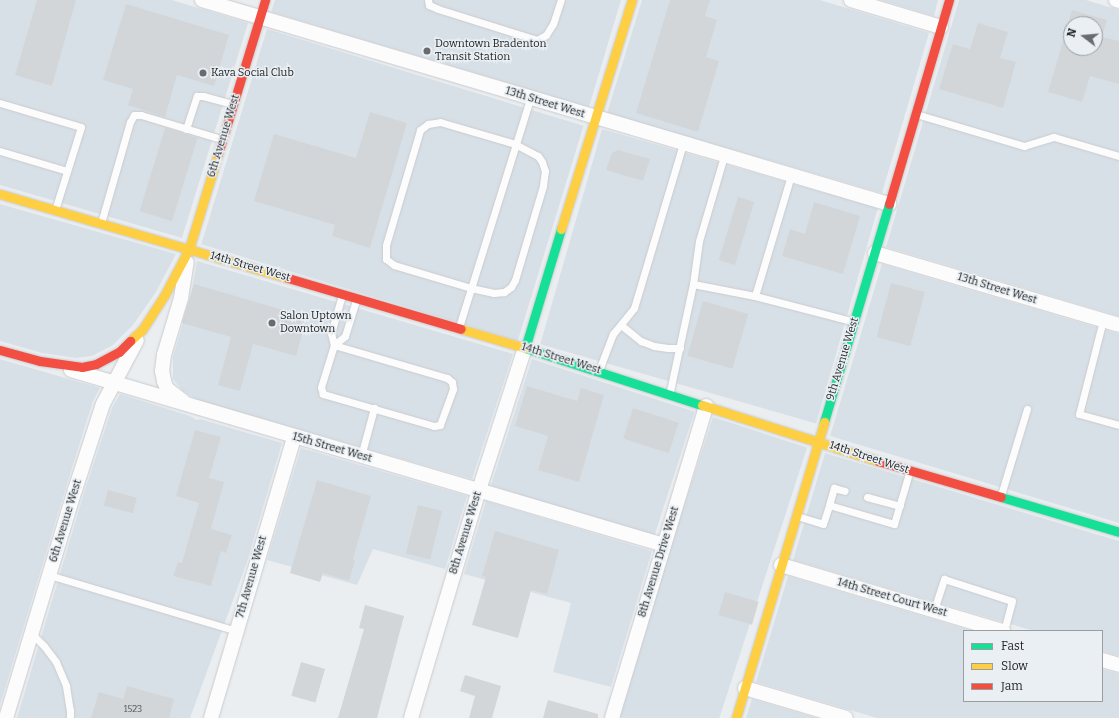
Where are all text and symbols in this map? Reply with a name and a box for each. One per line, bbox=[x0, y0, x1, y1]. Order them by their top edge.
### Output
north arrow bbox=[1063, 16, 1103, 56]
text: N bbox=[1065, 27, 1079, 39]
place label: Downtown Bradenton Transit Station bbox=[435, 38, 547, 64]
marker: Downtown Bradenton Transit Station bbox=[422, 46, 432, 56]
place label: Kava Social Club bbox=[211, 66, 294, 80]
marker: Kava Social Club bbox=[198, 68, 208, 78]
street label: 13th Street West bbox=[504, 85, 586, 121]
street label: 6th Avenue West bbox=[205, 93, 243, 179]
street label: 14th Street West bbox=[208, 249, 292, 285]
street label: 13th Street West bbox=[956, 271, 1038, 307]
place label: Salon Uptown Downtown bbox=[280, 310, 351, 336]
street label: 9th Avenue West bbox=[824, 316, 862, 402]
marker: Salon Uptown Downtown bbox=[267, 318, 277, 328]
street label: 14th Street West bbox=[519, 341, 603, 377]
street label: 15th Street West bbox=[291, 430, 373, 466]
street label: 14th Street West bbox=[828, 439, 910, 477]
street label: 6th Avenue West bbox=[47, 478, 85, 564]
street label: 8th Avenue West bbox=[447, 490, 485, 576]
street label: 8th Avenue Drive West bbox=[636, 505, 682, 619]
street label: 7th Avenue West bbox=[234, 534, 270, 620]
street label: 14th Street Court West bbox=[836, 576, 948, 620]
legend bbox=[963, 630, 1103, 702]
text: Fast bbox=[1001, 639, 1024, 653]
text: Slow bbox=[1001, 659, 1028, 673]
text: Jam bbox=[1001, 679, 1023, 693]
house number: 1523 bbox=[124, 704, 142, 714]

